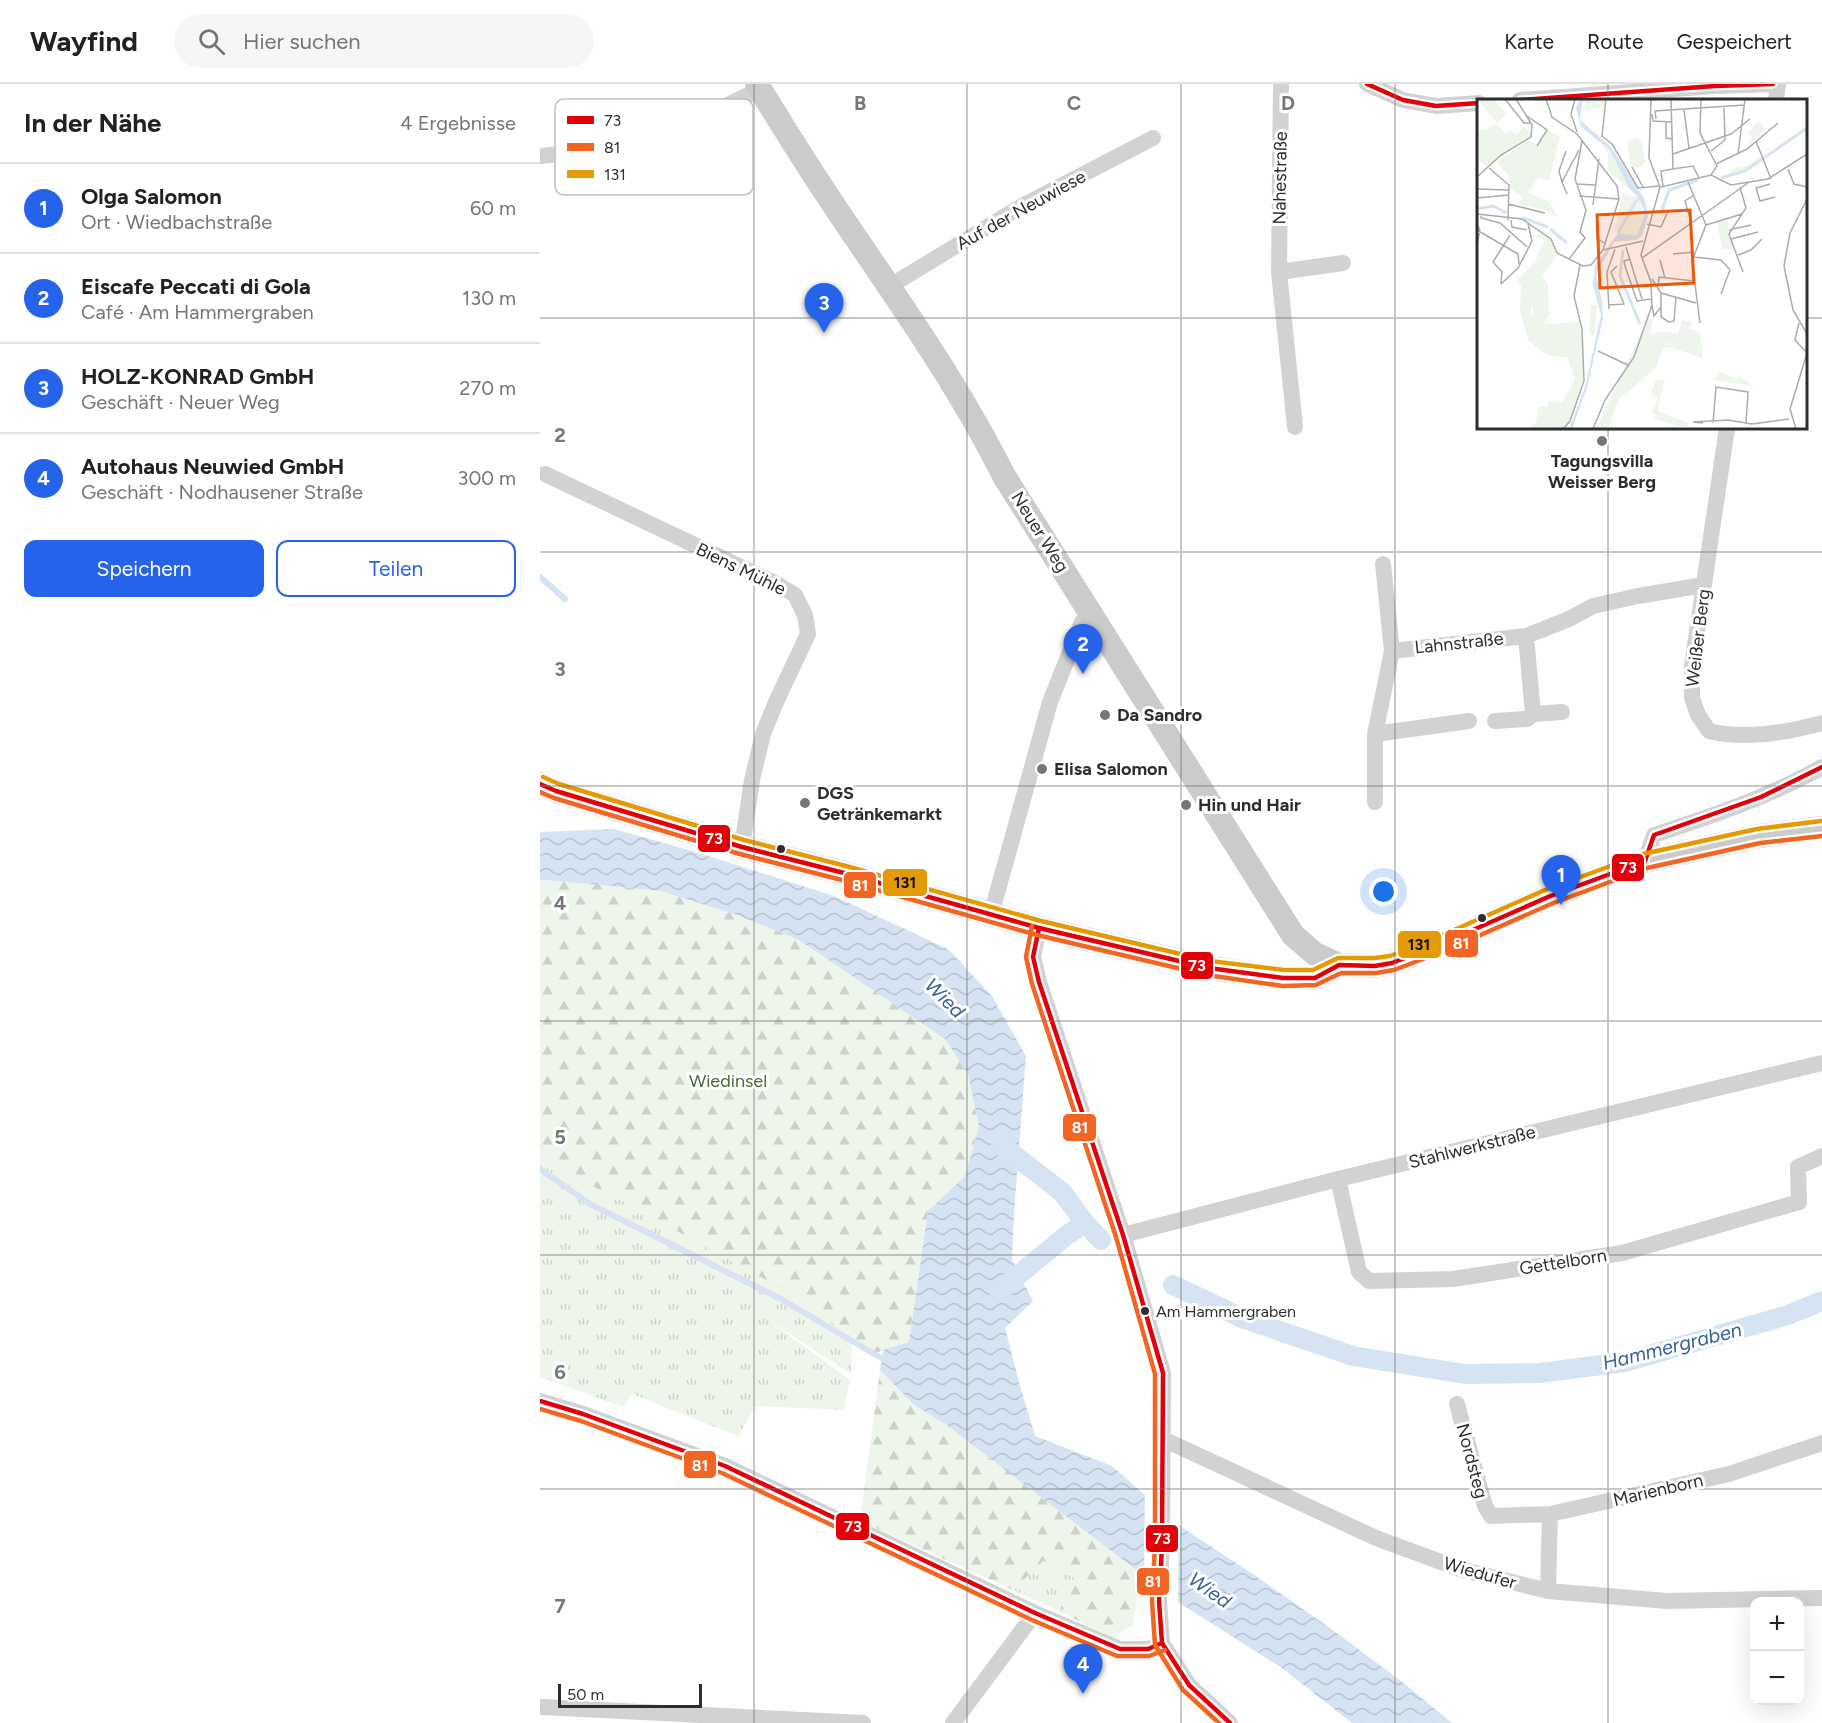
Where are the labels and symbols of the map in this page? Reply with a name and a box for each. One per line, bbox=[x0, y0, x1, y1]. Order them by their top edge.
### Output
text: B bbox=[854, 91, 866, 115]
text: C bbox=[1067, 91, 1081, 115]
text: D bbox=[1281, 91, 1295, 115]
legend bbox=[555, 99, 753, 195]
inset map bbox=[1477, 99, 1807, 429]
text: 73 bbox=[604, 111, 621, 130]
street label: Nahestraße bbox=[1268, 131, 1292, 225]
text: 81 bbox=[604, 138, 620, 157]
text: 131 bbox=[604, 165, 626, 184]
street label: Auf der Neuwiese bbox=[953, 165, 1090, 255]
pin: 3 bbox=[804, 284, 844, 333]
text: 2 bbox=[554, 423, 566, 447]
marker: Tagungsvilla Weisser Berg bbox=[1595, 434, 1609, 448]
place label: Tagungsvilla Weisser Berg bbox=[1548, 450, 1656, 493]
street label: Neuer Weg bbox=[1007, 488, 1073, 576]
street label: Biens Mühle bbox=[693, 538, 790, 600]
street label: Weißer Berg bbox=[1681, 588, 1715, 688]
pin: 2 bbox=[1064, 624, 1102, 674]
street label: Lahnstraße bbox=[1414, 627, 1505, 659]
text: 3 bbox=[554, 657, 566, 681]
place label: Da Sandro bbox=[1117, 704, 1202, 726]
marker: Da Sandro bbox=[1098, 708, 1112, 722]
place label: Elisa Salomon bbox=[1054, 758, 1168, 780]
marker: Elisa Salomon bbox=[1035, 762, 1049, 776]
place label: DGS Getränkemarkt bbox=[817, 782, 942, 825]
place label: Hin und Hair bbox=[1198, 794, 1301, 816]
marker: DGS Getränkemarkt bbox=[798, 796, 812, 810]
marker: Hin und Hair bbox=[1179, 798, 1193, 812]
line badge: 73 bbox=[697, 824, 731, 853]
text: 73 bbox=[705, 829, 723, 848]
unlabelled marker bbox=[775, 843, 787, 855]
line badge: 73 bbox=[1611, 853, 1645, 882]
pin: 1 bbox=[1542, 856, 1580, 905]
text: 73 bbox=[1619, 858, 1637, 877]
line badge: 131 bbox=[882, 868, 928, 897]
line badge: 81 bbox=[843, 871, 877, 899]
text: 131 bbox=[894, 873, 916, 892]
text: 81 bbox=[852, 876, 868, 895]
your location bbox=[1369, 877, 1398, 906]
text: 4 bbox=[554, 891, 567, 915]
unlabelled marker bbox=[1476, 912, 1488, 924]
line badge: 81 bbox=[1444, 929, 1479, 958]
line badge: 131 bbox=[1397, 930, 1442, 959]
text: 81 bbox=[1453, 934, 1469, 953]
text: 131 bbox=[1408, 935, 1430, 954]
line badge: 73 bbox=[1180, 951, 1214, 980]
text: 73 bbox=[1188, 956, 1206, 975]
water label: Wied bbox=[920, 973, 970, 1023]
park label: Wiedinsel bbox=[689, 1070, 767, 1092]
line badge: 81 bbox=[1062, 1113, 1097, 1142]
text: 81 bbox=[1072, 1118, 1088, 1137]
street label: Stahlwerkstraße bbox=[1406, 1121, 1538, 1173]
text: 5 bbox=[554, 1125, 566, 1149]
street label: Gettelborn bbox=[1518, 1244, 1608, 1280]
place label: Am Hammergraben bbox=[1156, 1302, 1296, 1321]
marker: Am Hammergraben bbox=[1139, 1305, 1151, 1317]
water label: Hammergraben bbox=[1600, 1317, 1744, 1375]
text: 6 bbox=[554, 1360, 566, 1384]
street label: Nordsteg bbox=[1451, 1421, 1493, 1501]
line badge: 81 bbox=[683, 1450, 717, 1479]
text: 81 bbox=[692, 1456, 708, 1475]
street label: Marienborn bbox=[1611, 1469, 1705, 1511]
line badge: 73 bbox=[835, 1512, 870, 1541]
text: 73 bbox=[844, 1517, 862, 1536]
line badge: 73 bbox=[1145, 1524, 1179, 1553]
text: 73 bbox=[1153, 1529, 1171, 1548]
street label: Wiedufer bbox=[1441, 1552, 1519, 1594]
line badge: 81 bbox=[1136, 1567, 1170, 1596]
water label: Wied bbox=[1184, 1567, 1236, 1613]
text: 81 bbox=[1145, 1572, 1161, 1591]
text: 7 bbox=[554, 1594, 566, 1618]
pin: 4 bbox=[1064, 1644, 1102, 1694]
scale bar bbox=[558, 1681, 702, 1708]

